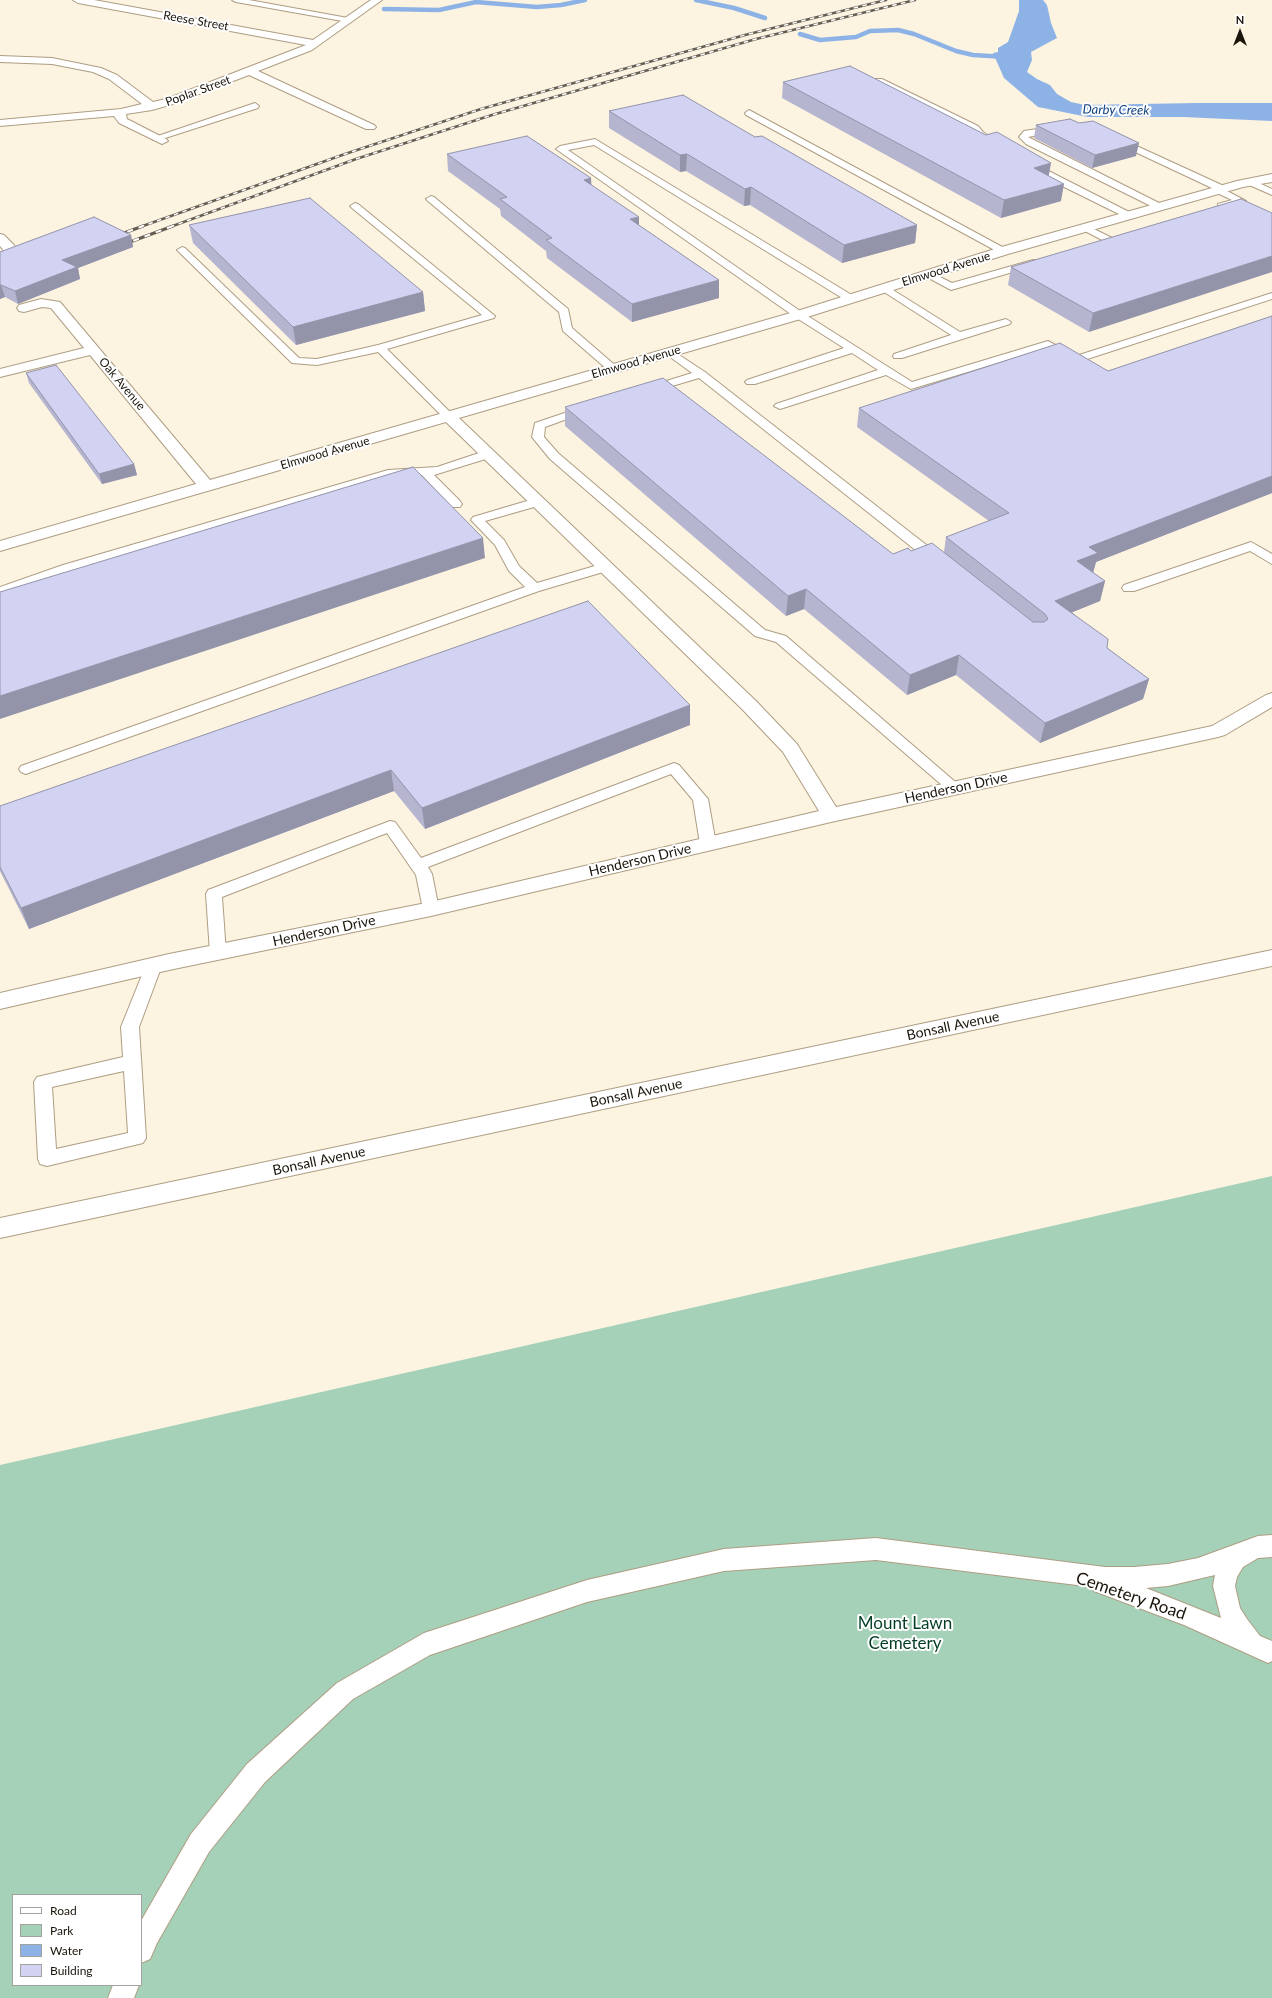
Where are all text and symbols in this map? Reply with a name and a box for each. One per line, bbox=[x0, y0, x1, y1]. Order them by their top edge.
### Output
street label: Reese Street bbox=[162, 8, 230, 34]
north arrow bbox=[1220, 12, 1260, 52]
text: N bbox=[1236, 13, 1244, 26]
street label: Poplar Street bbox=[163, 73, 233, 109]
water label: Darby Creek bbox=[1082, 102, 1150, 118]
street label: Elmwood Avenue bbox=[900, 249, 992, 289]
street label: Elmwood Avenue bbox=[590, 342, 682, 382]
street label: Oak Avenue bbox=[96, 355, 148, 413]
street label: Elmwood Avenue bbox=[279, 433, 371, 473]
street label: Henderson Drive bbox=[903, 769, 1009, 807]
street label: Henderson Drive bbox=[587, 840, 693, 880]
street label: Henderson Drive bbox=[271, 912, 377, 950]
street label: Bonsall Avenue bbox=[905, 1008, 1001, 1044]
street label: Bonsall Avenue bbox=[588, 1075, 684, 1111]
street label: Bonsall Avenue bbox=[271, 1143, 367, 1179]
street label: Cemetery Road bbox=[1073, 1568, 1189, 1624]
park label: Mount Lawn Cemetery bbox=[858, 1614, 952, 1654]
legend bbox=[12, 1894, 142, 1986]
text: Road bbox=[50, 1903, 77, 1918]
text: Park bbox=[50, 1923, 73, 1938]
text: Water bbox=[50, 1943, 83, 1958]
text: Building bbox=[50, 1963, 93, 1978]

